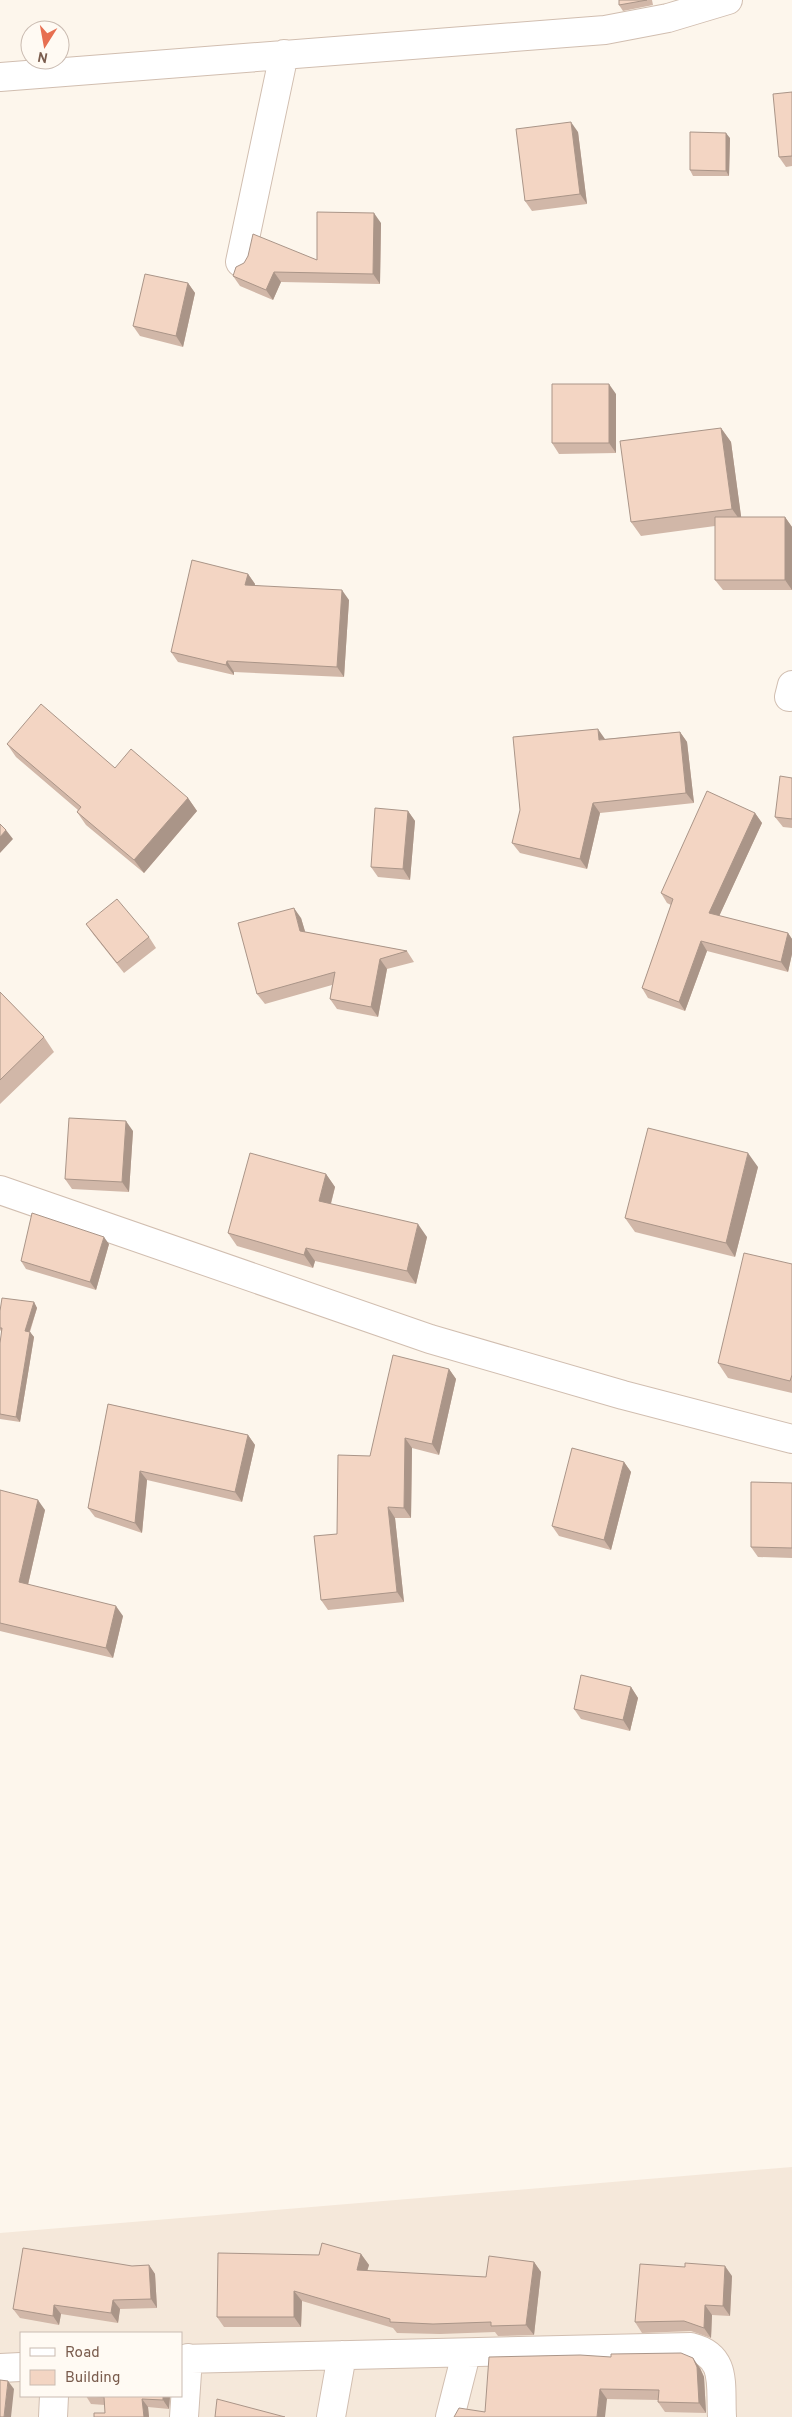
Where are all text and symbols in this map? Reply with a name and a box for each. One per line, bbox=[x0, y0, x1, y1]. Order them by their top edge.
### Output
north arrow bbox=[20, 20, 70, 70]
text: N bbox=[36, 47, 49, 66]
legend bbox=[20, 2332, 182, 2397]
text: Road bbox=[65, 2344, 100, 2363]
text: Building bbox=[65, 2369, 120, 2388]

